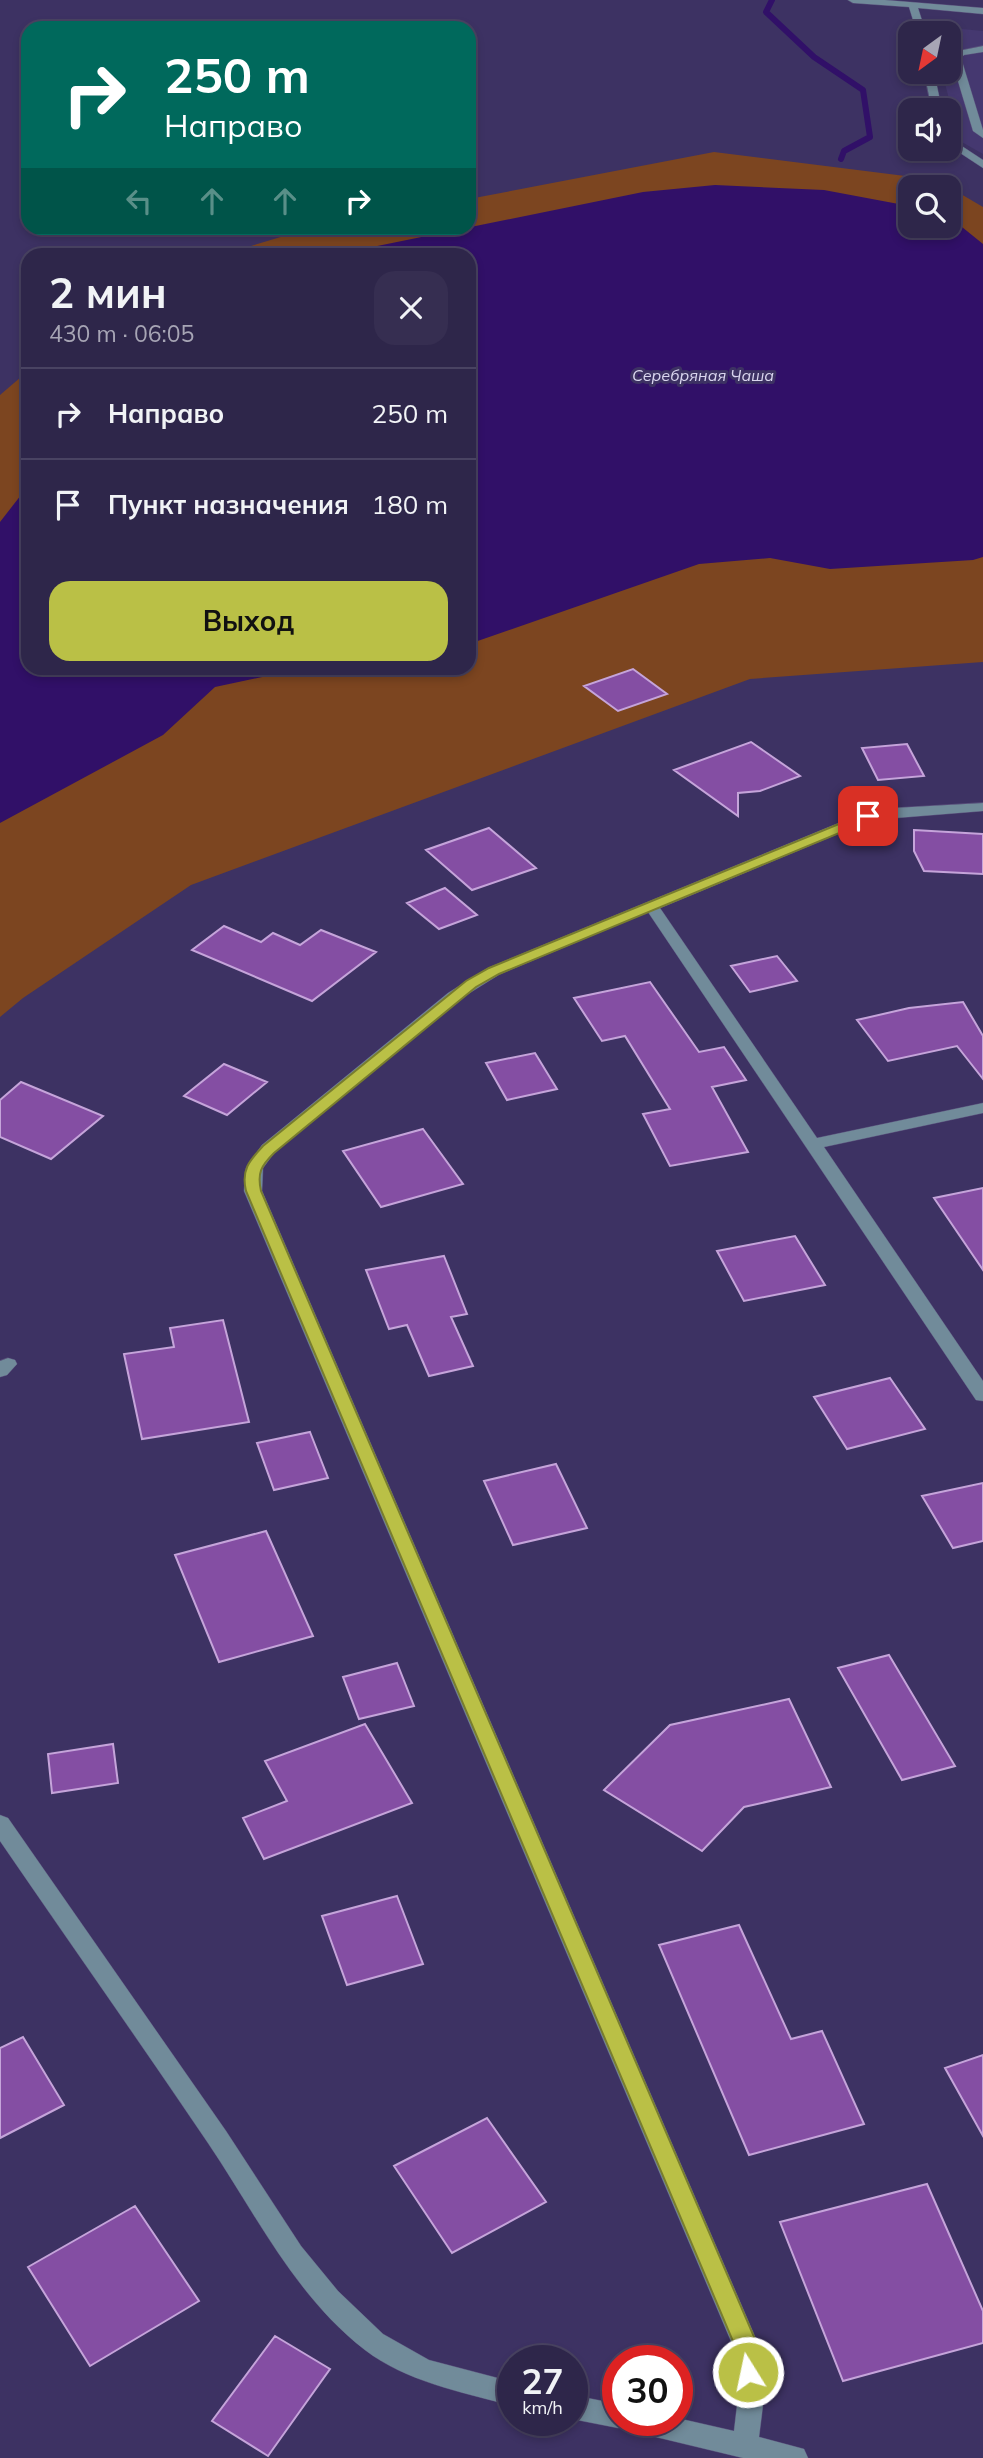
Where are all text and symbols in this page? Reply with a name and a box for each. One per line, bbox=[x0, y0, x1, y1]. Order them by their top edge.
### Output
north arrow bbox=[898, 21, 961, 84]
map controls bbox=[898, 21, 961, 238]
text: 250 m bbox=[164, 44, 310, 105]
icon: right bbox=[49, 49, 140, 140]
button: sound bbox=[898, 98, 961, 161]
text: Направо bbox=[164, 105, 303, 145]
button: search bbox=[898, 175, 961, 238]
icon: left bbox=[120, 182, 158, 220]
icon: ahead bbox=[193, 182, 231, 220]
icon: ahead bbox=[266, 182, 304, 220]
icon: right bbox=[339, 182, 377, 220]
text: 2 мин bbox=[49, 266, 167, 319]
button: close bbox=[374, 271, 448, 345]
text: 430 m · 06:05 bbox=[49, 319, 194, 348]
water label: Серебряная Чаша bbox=[632, 365, 774, 385]
icon: right bbox=[49, 395, 87, 433]
text: Направо bbox=[108, 397, 224, 430]
text: 250 m bbox=[372, 397, 448, 430]
icon: arrive bbox=[49, 486, 87, 524]
text: Пункт назначения bbox=[108, 488, 349, 521]
text: 180 m bbox=[372, 488, 448, 521]
button: Выход bbox=[49, 581, 448, 661]
pin bbox=[838, 786, 898, 846]
icon: arrive bbox=[849, 797, 887, 835]
position arrow bbox=[711, 2335, 785, 2409]
speed limit sign: 30 bbox=[602, 2345, 693, 2436]
text: 27 bbox=[521, 2359, 564, 2403]
text: km/h bbox=[522, 2396, 563, 2419]

